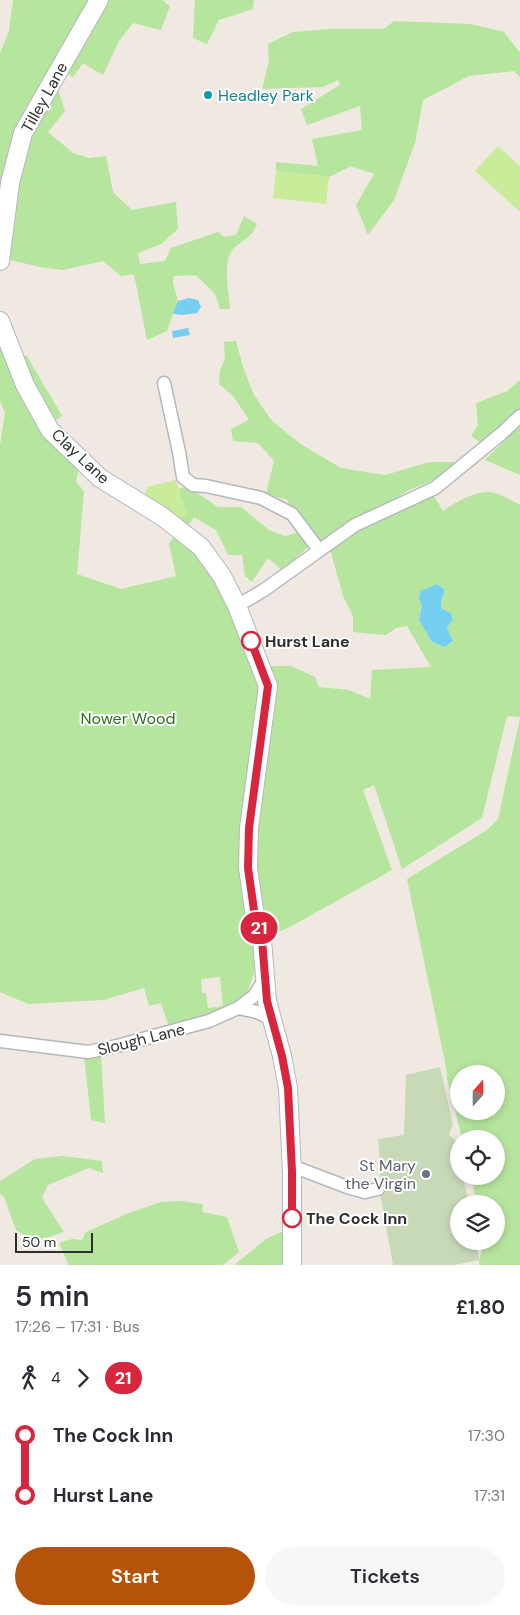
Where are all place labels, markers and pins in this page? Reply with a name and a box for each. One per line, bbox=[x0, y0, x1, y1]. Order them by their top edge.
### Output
place label: Headley Park bbox=[218, 85, 314, 106]
marker: Headley Park bbox=[202, 89, 214, 101]
marker: Hurst Lane bbox=[241, 631, 261, 651]
place label: Hurst Lane bbox=[265, 631, 350, 652]
place label: St Mary the Virgin bbox=[345, 1155, 416, 1194]
marker: St Mary the Virgin bbox=[420, 1168, 432, 1180]
marker: The Cock Inn bbox=[282, 1208, 302, 1228]
place label: The Cock Inn bbox=[306, 1208, 407, 1229]

